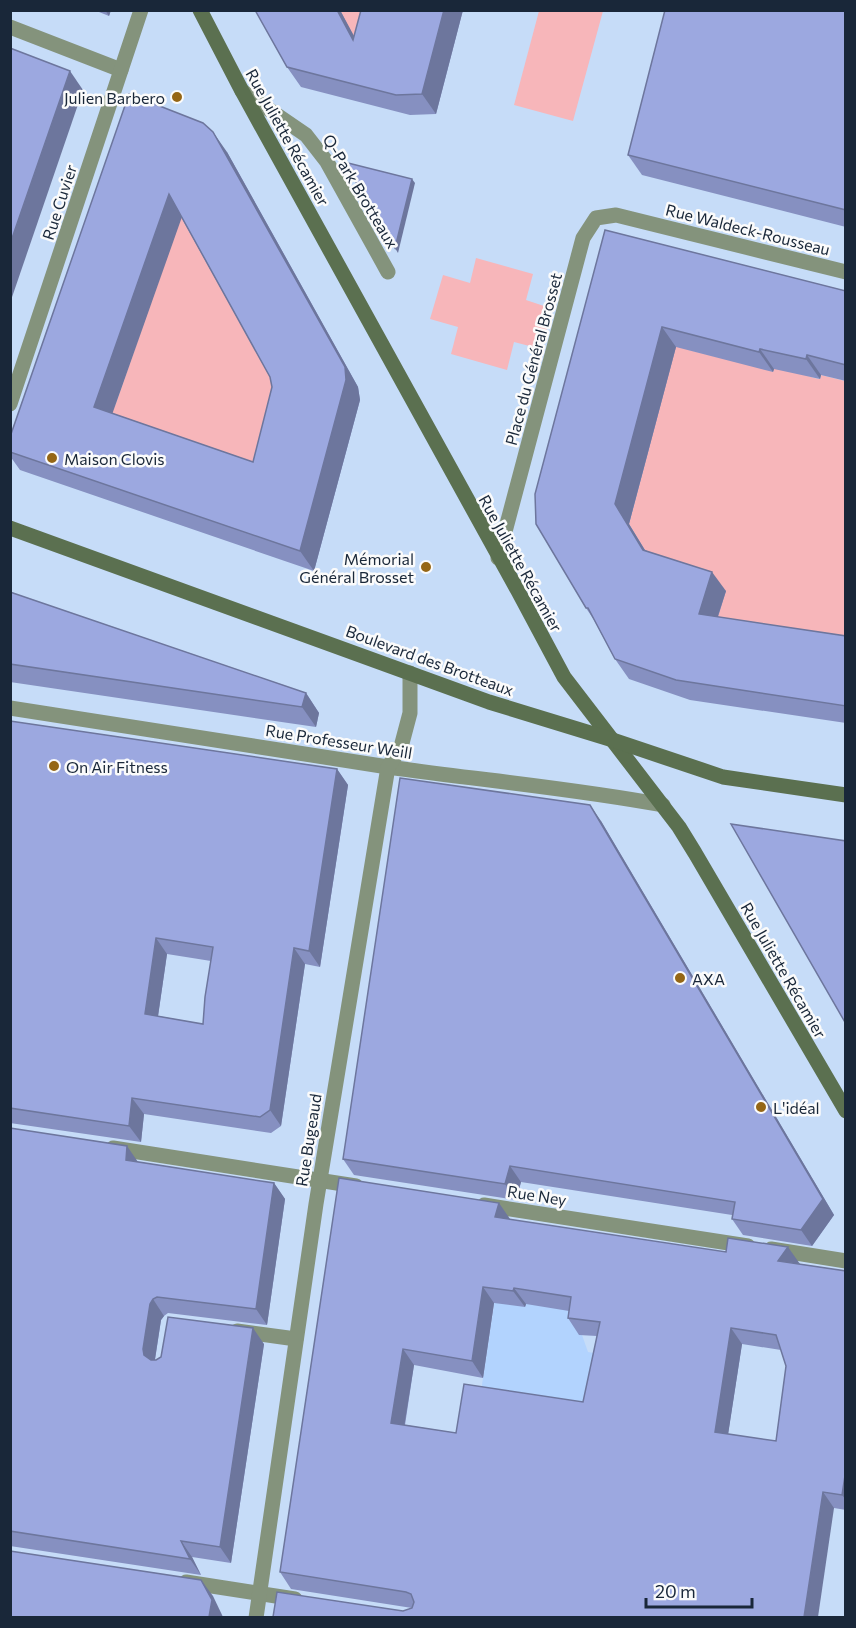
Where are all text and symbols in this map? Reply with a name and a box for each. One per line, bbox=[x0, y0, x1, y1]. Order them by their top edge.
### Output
street label: Rue Juliette Récamier bbox=[242, 65, 334, 209]
place label: Julien Barbero bbox=[64, 88, 165, 107]
marker: Julien Barbero bbox=[170, 90, 184, 104]
street label: Q-Park Brotteaux bbox=[320, 131, 403, 252]
street label: Rue Cuvier bbox=[38, 161, 80, 242]
street label: Rue Waldeck-Rousseau bbox=[664, 199, 832, 259]
street label: Place du Général Brosset bbox=[501, 270, 565, 447]
place label: Maison Clovis bbox=[64, 449, 165, 468]
marker: Maison Clovis bbox=[45, 451, 59, 465]
street label: Rue Juliette Récamier bbox=[475, 491, 567, 635]
place label: Mémorial Général Brosset bbox=[299, 549, 414, 586]
marker: Mémorial Général Brosset bbox=[419, 560, 433, 574]
street label: Boulevard des Brotteaux bbox=[344, 621, 517, 699]
street label: Rue Professeur Weill bbox=[264, 720, 414, 762]
place label: On Air Fitness bbox=[66, 757, 168, 776]
marker: On Air Fitness bbox=[47, 759, 61, 773]
street label: Rue Juliette Récamier bbox=[737, 899, 831, 1042]
place label: AXA bbox=[692, 969, 725, 988]
marker: AXA bbox=[673, 971, 687, 985]
street label: Rue Bugeaud bbox=[291, 1092, 325, 1188]
place label: L'idéal bbox=[773, 1098, 820, 1117]
marker: L'idéal bbox=[754, 1100, 768, 1114]
street label: Rue Ney bbox=[506, 1181, 568, 1209]
scale bar bbox=[646, 1571, 752, 1609]
text: 20 m bbox=[655, 1580, 696, 1602]

